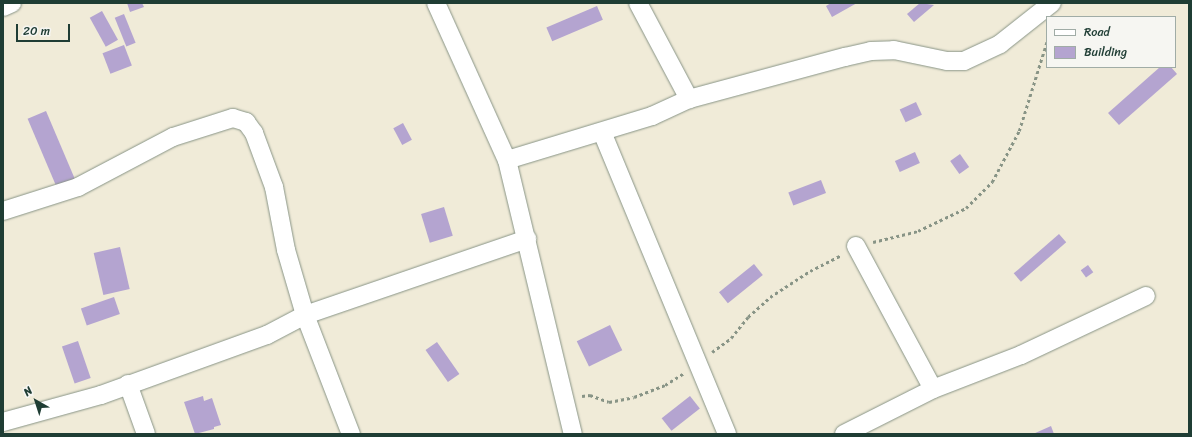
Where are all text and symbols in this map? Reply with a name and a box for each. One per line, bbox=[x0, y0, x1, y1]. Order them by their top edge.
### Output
scale bar bbox=[18, 16, 72, 42]
legend bbox=[1046, 16, 1176, 68]
text: 20 m bbox=[23, 20, 50, 42]
text: Road bbox=[1084, 21, 1110, 43]
text: Building bbox=[1084, 41, 1127, 63]
north arrow bbox=[16, 381, 56, 421]
text: N bbox=[19, 382, 37, 401]

